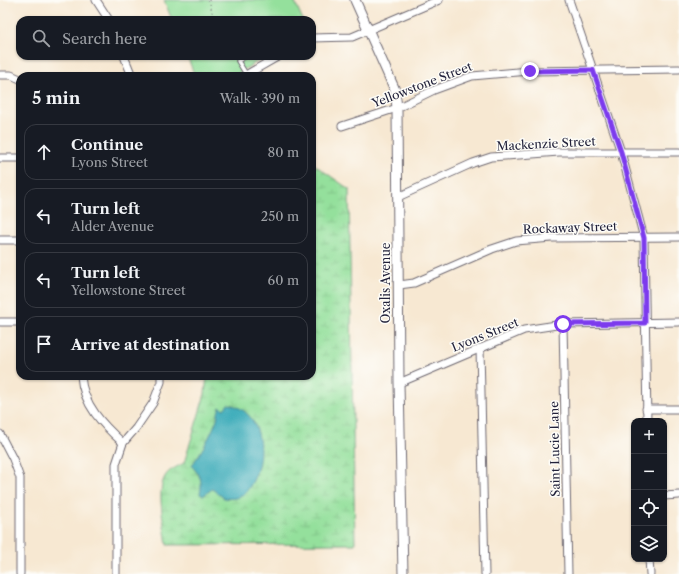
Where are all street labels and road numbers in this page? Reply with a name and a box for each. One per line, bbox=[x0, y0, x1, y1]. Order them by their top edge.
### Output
street label: Yellowstone Street bbox=[369, 58, 475, 111]
street label: Mackenzie Street bbox=[496, 133, 597, 154]
street label: Rockaway Street bbox=[523, 218, 618, 237]
street label: Oxalis Avenue bbox=[378, 242, 393, 323]
street label: Lyons Street bbox=[449, 314, 521, 355]
street label: Saint Lucie Lane bbox=[546, 401, 563, 497]

